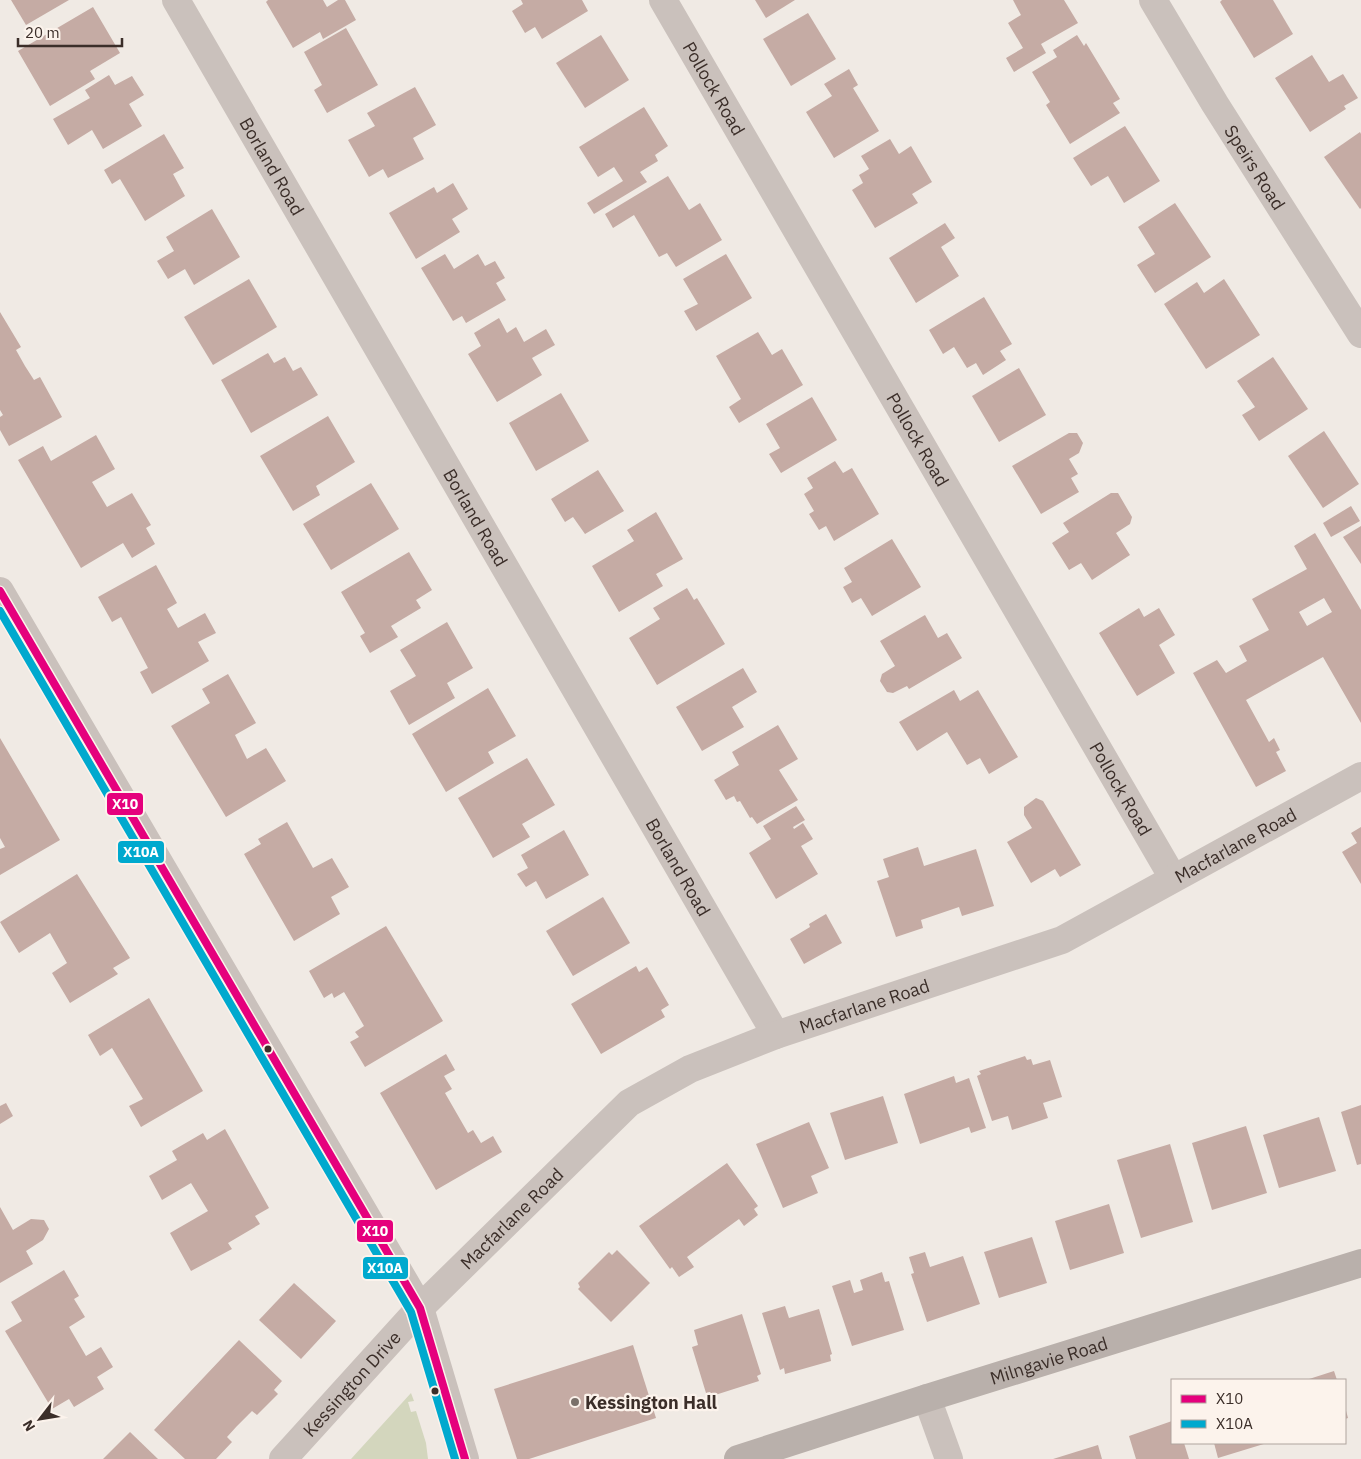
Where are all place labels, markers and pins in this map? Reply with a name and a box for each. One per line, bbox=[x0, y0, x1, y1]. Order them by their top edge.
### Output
unlabelled marker bbox=[263, 1044, 273, 1054]
unlabelled marker bbox=[430, 1386, 440, 1396]
place label: Kessington Hall bbox=[585, 1391, 718, 1414]
marker: Kessington Hall bbox=[569, 1396, 581, 1408]

